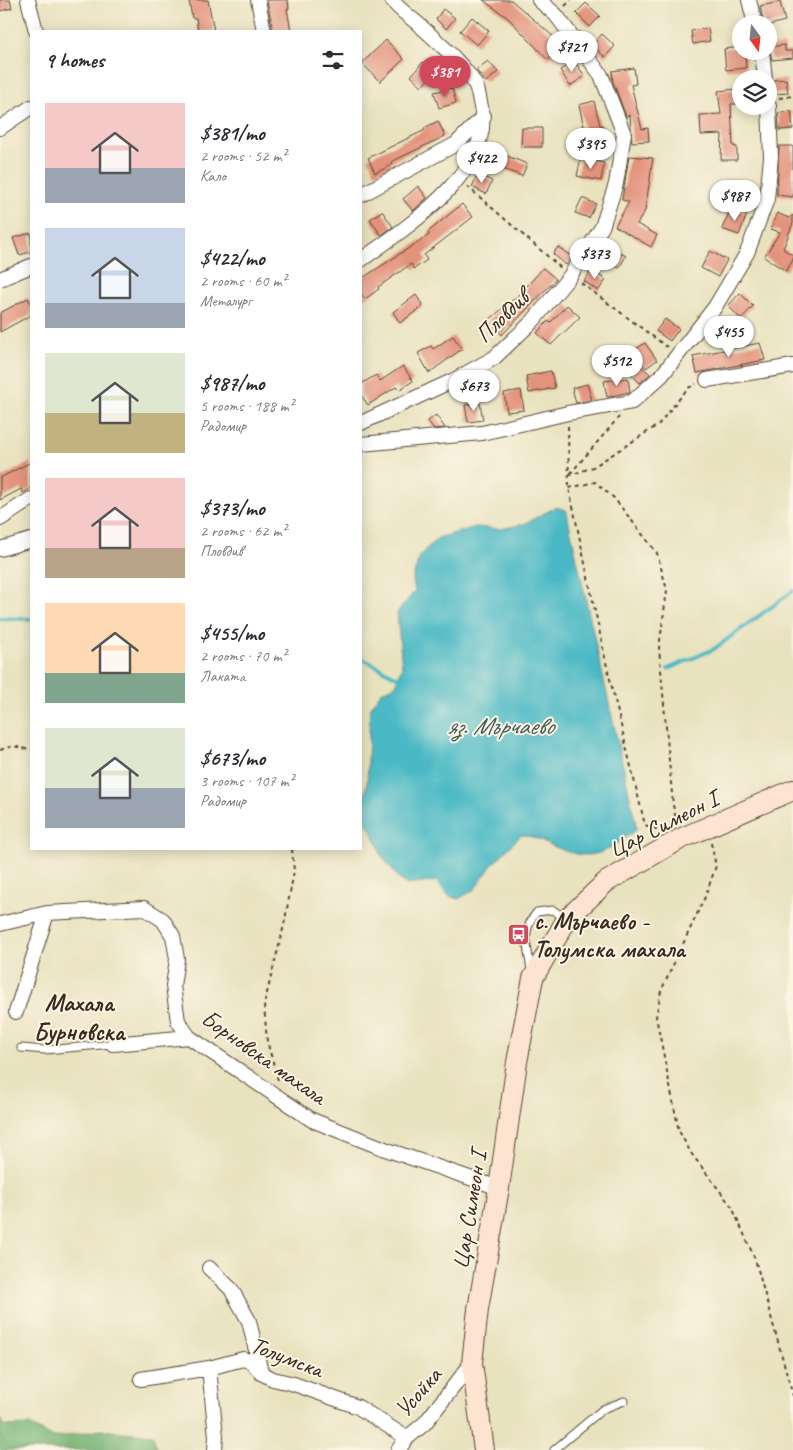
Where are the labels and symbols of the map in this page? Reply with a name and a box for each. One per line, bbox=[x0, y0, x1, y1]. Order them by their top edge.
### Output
north arrow bbox=[732, 15, 778, 60]
pin: $721 bbox=[542, 30, 602, 73]
pin: $381 bbox=[415, 56, 475, 98]
pin: $395 bbox=[561, 128, 621, 170]
pin: $422 bbox=[452, 142, 512, 184]
pin: $987 bbox=[705, 180, 765, 222]
pin: $373 bbox=[565, 238, 625, 280]
street label: Пловдив bbox=[469, 279, 540, 349]
pin: $455 bbox=[699, 316, 759, 358]
pin: $512 bbox=[587, 344, 647, 387]
pin: $673 bbox=[444, 370, 504, 412]
water label: яз. Мърчаево bbox=[447, 710, 556, 742]
street label: Цар Симеон I bbox=[603, 781, 728, 864]
place label: с. Мърчаево - Толумска махала bbox=[534, 906, 687, 964]
bus stop icon: с. Мърчаево - Толумска махала bbox=[506, 923, 530, 947]
district label: Махала Бурновска bbox=[34, 987, 127, 1048]
street label: Борновска махала bbox=[196, 1003, 334, 1112]
street label: Цар Симеон I bbox=[445, 1144, 494, 1271]
street label: Толумска bbox=[247, 1330, 329, 1385]
street label: Усойка bbox=[388, 1360, 449, 1423]

